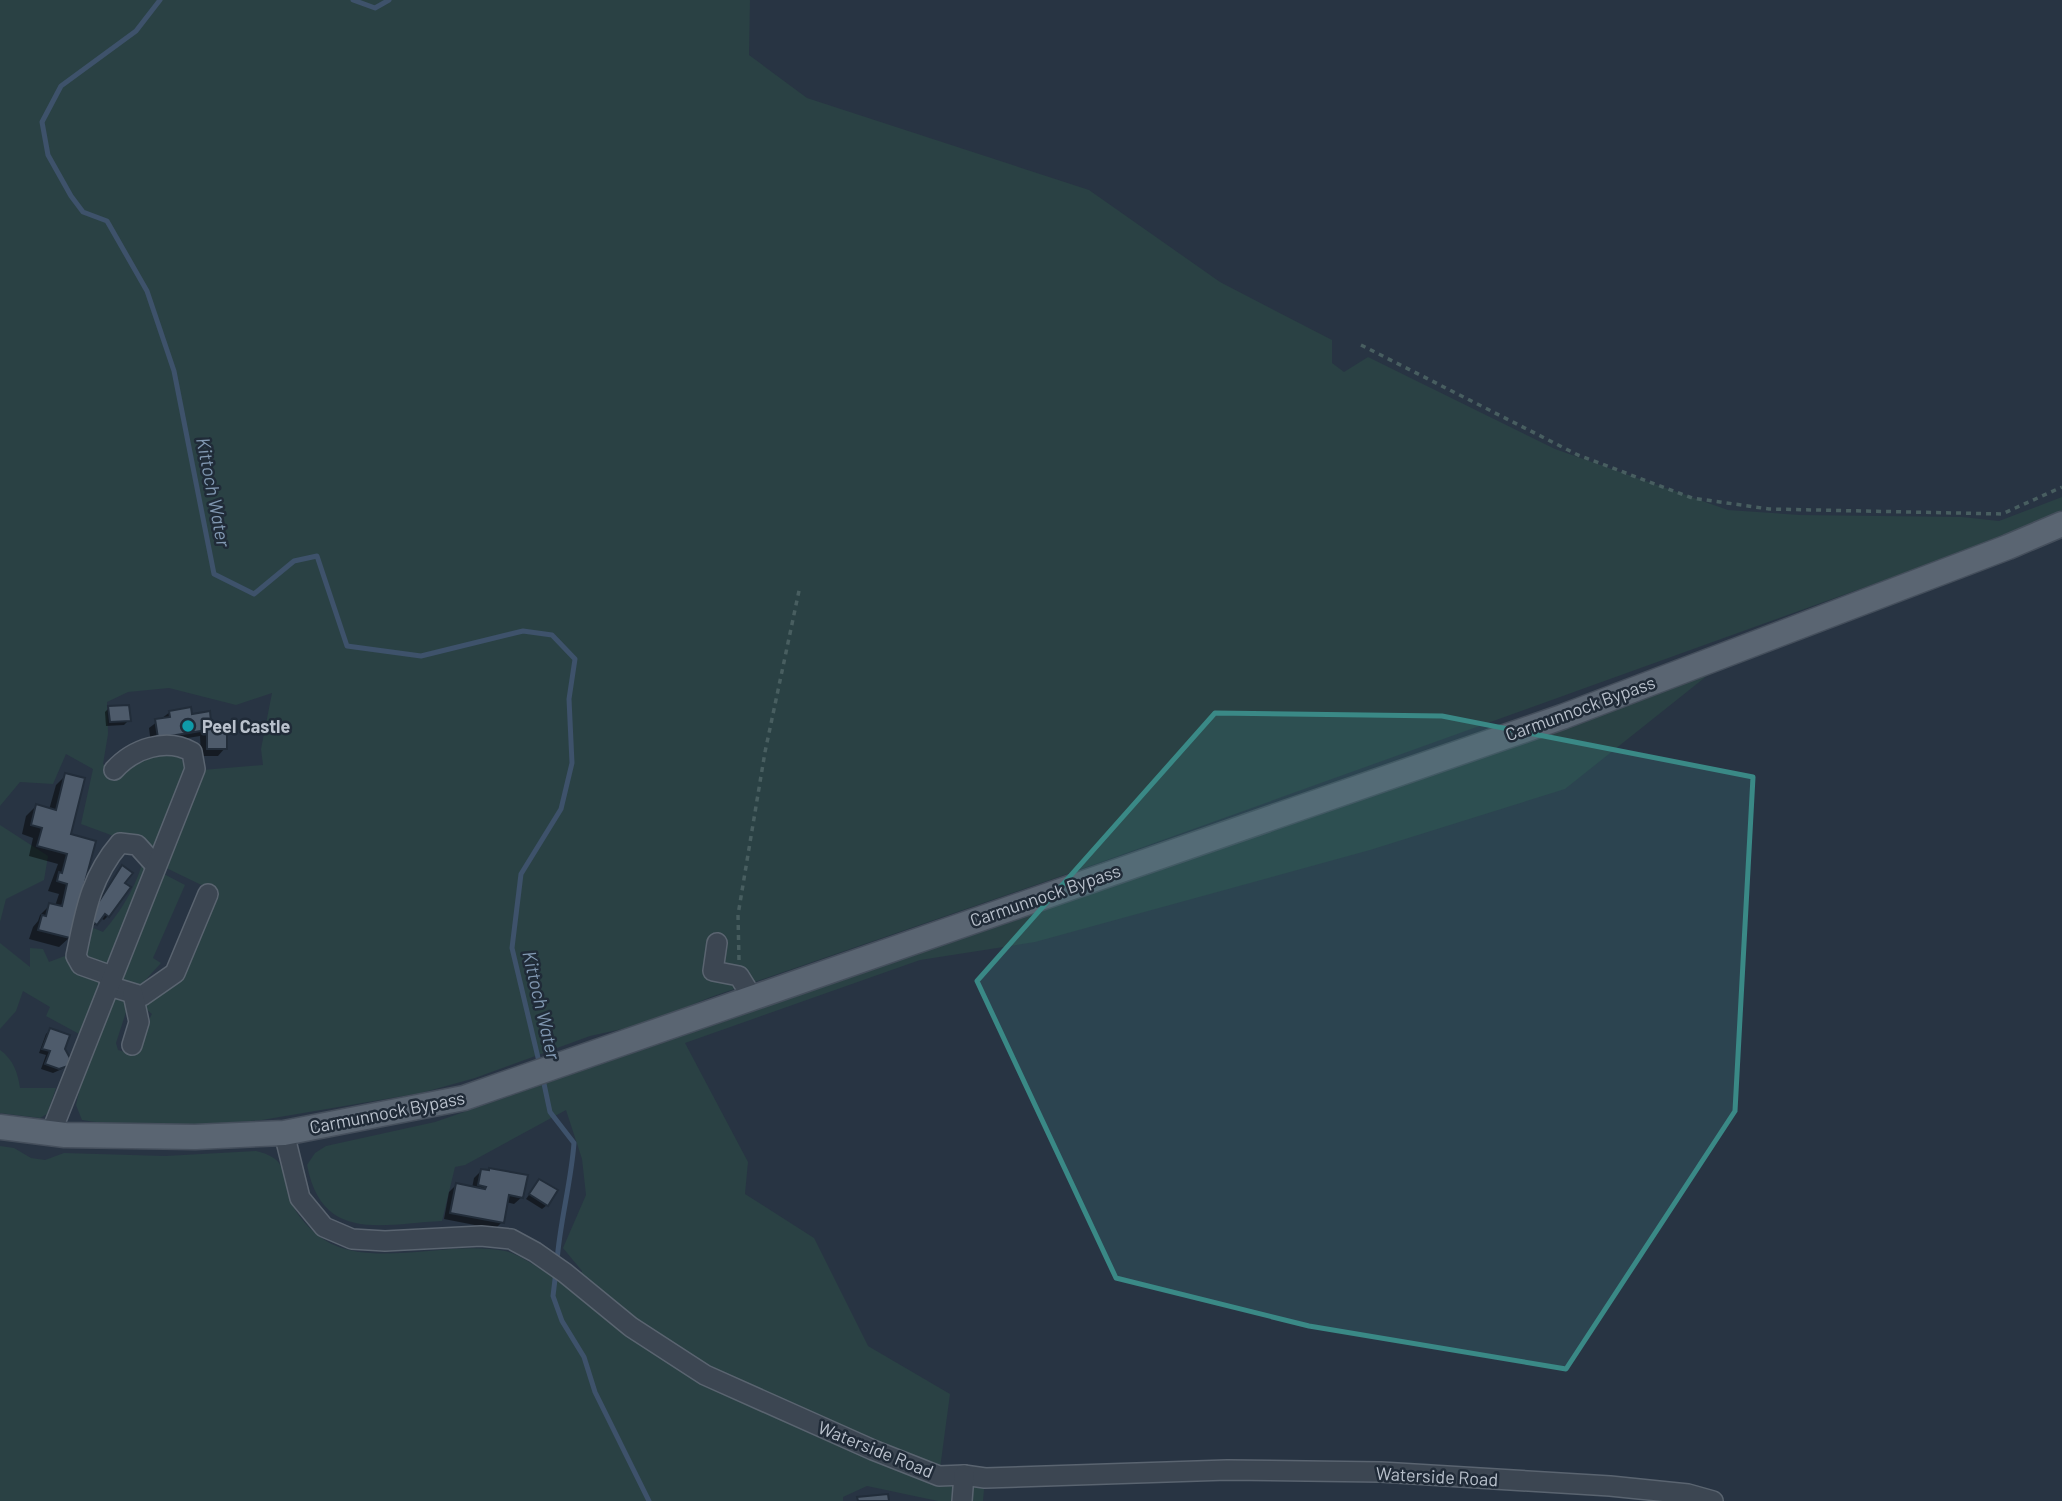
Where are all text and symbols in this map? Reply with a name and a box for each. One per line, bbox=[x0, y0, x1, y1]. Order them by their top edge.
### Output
water label: Kittoch Water bbox=[192, 435, 236, 550]
street label: Carmunnock Bypass bbox=[1502, 671, 1658, 745]
place label: Peel Castle bbox=[202, 715, 291, 737]
marker: Peel Castle bbox=[180, 718, 196, 734]
street label: Carmunnock Bypass bbox=[967, 859, 1123, 931]
water label: Kittoch Water bbox=[518, 948, 566, 1063]
street label: Carmunnock Bypass bbox=[307, 1086, 467, 1138]
street label: Waterside Road bbox=[815, 1416, 937, 1482]
street label: Waterside Road bbox=[1375, 1462, 1499, 1490]

